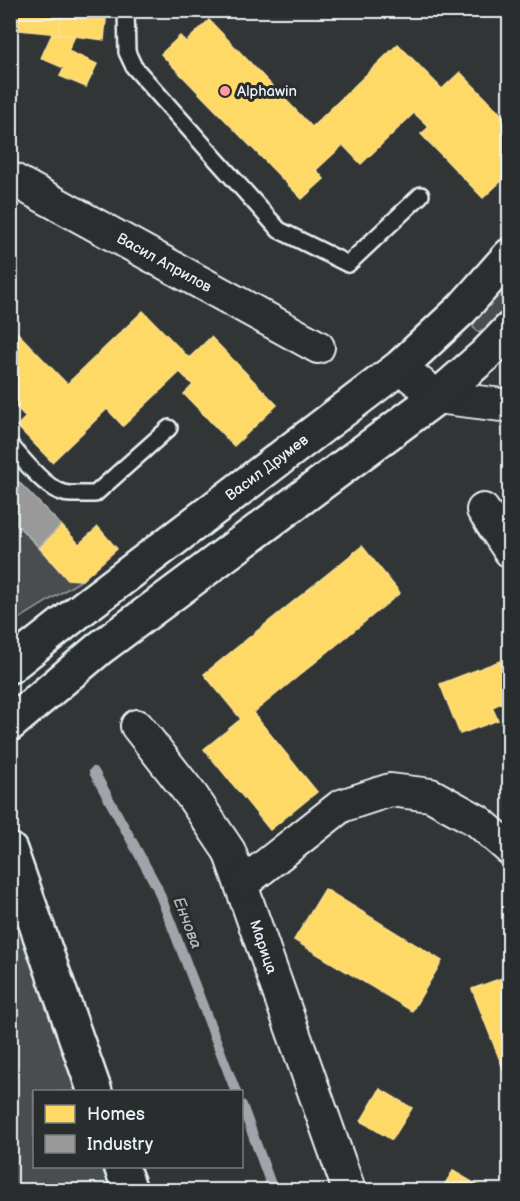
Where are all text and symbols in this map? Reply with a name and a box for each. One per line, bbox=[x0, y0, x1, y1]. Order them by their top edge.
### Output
place label: Alphawin bbox=[237, 82, 297, 101]
marker: Alphawin bbox=[218, 84, 232, 98]
street label: Васил Априлов bbox=[113, 229, 215, 297]
street label: Васил Друмев bbox=[222, 431, 312, 505]
water label: Енчова bbox=[168, 894, 206, 952]
street label: Марица bbox=[245, 917, 281, 977]
legend bbox=[33, 1090, 243, 1168]
text: Homes bbox=[87, 1104, 145, 1125]
text: Industry bbox=[87, 1134, 154, 1155]

